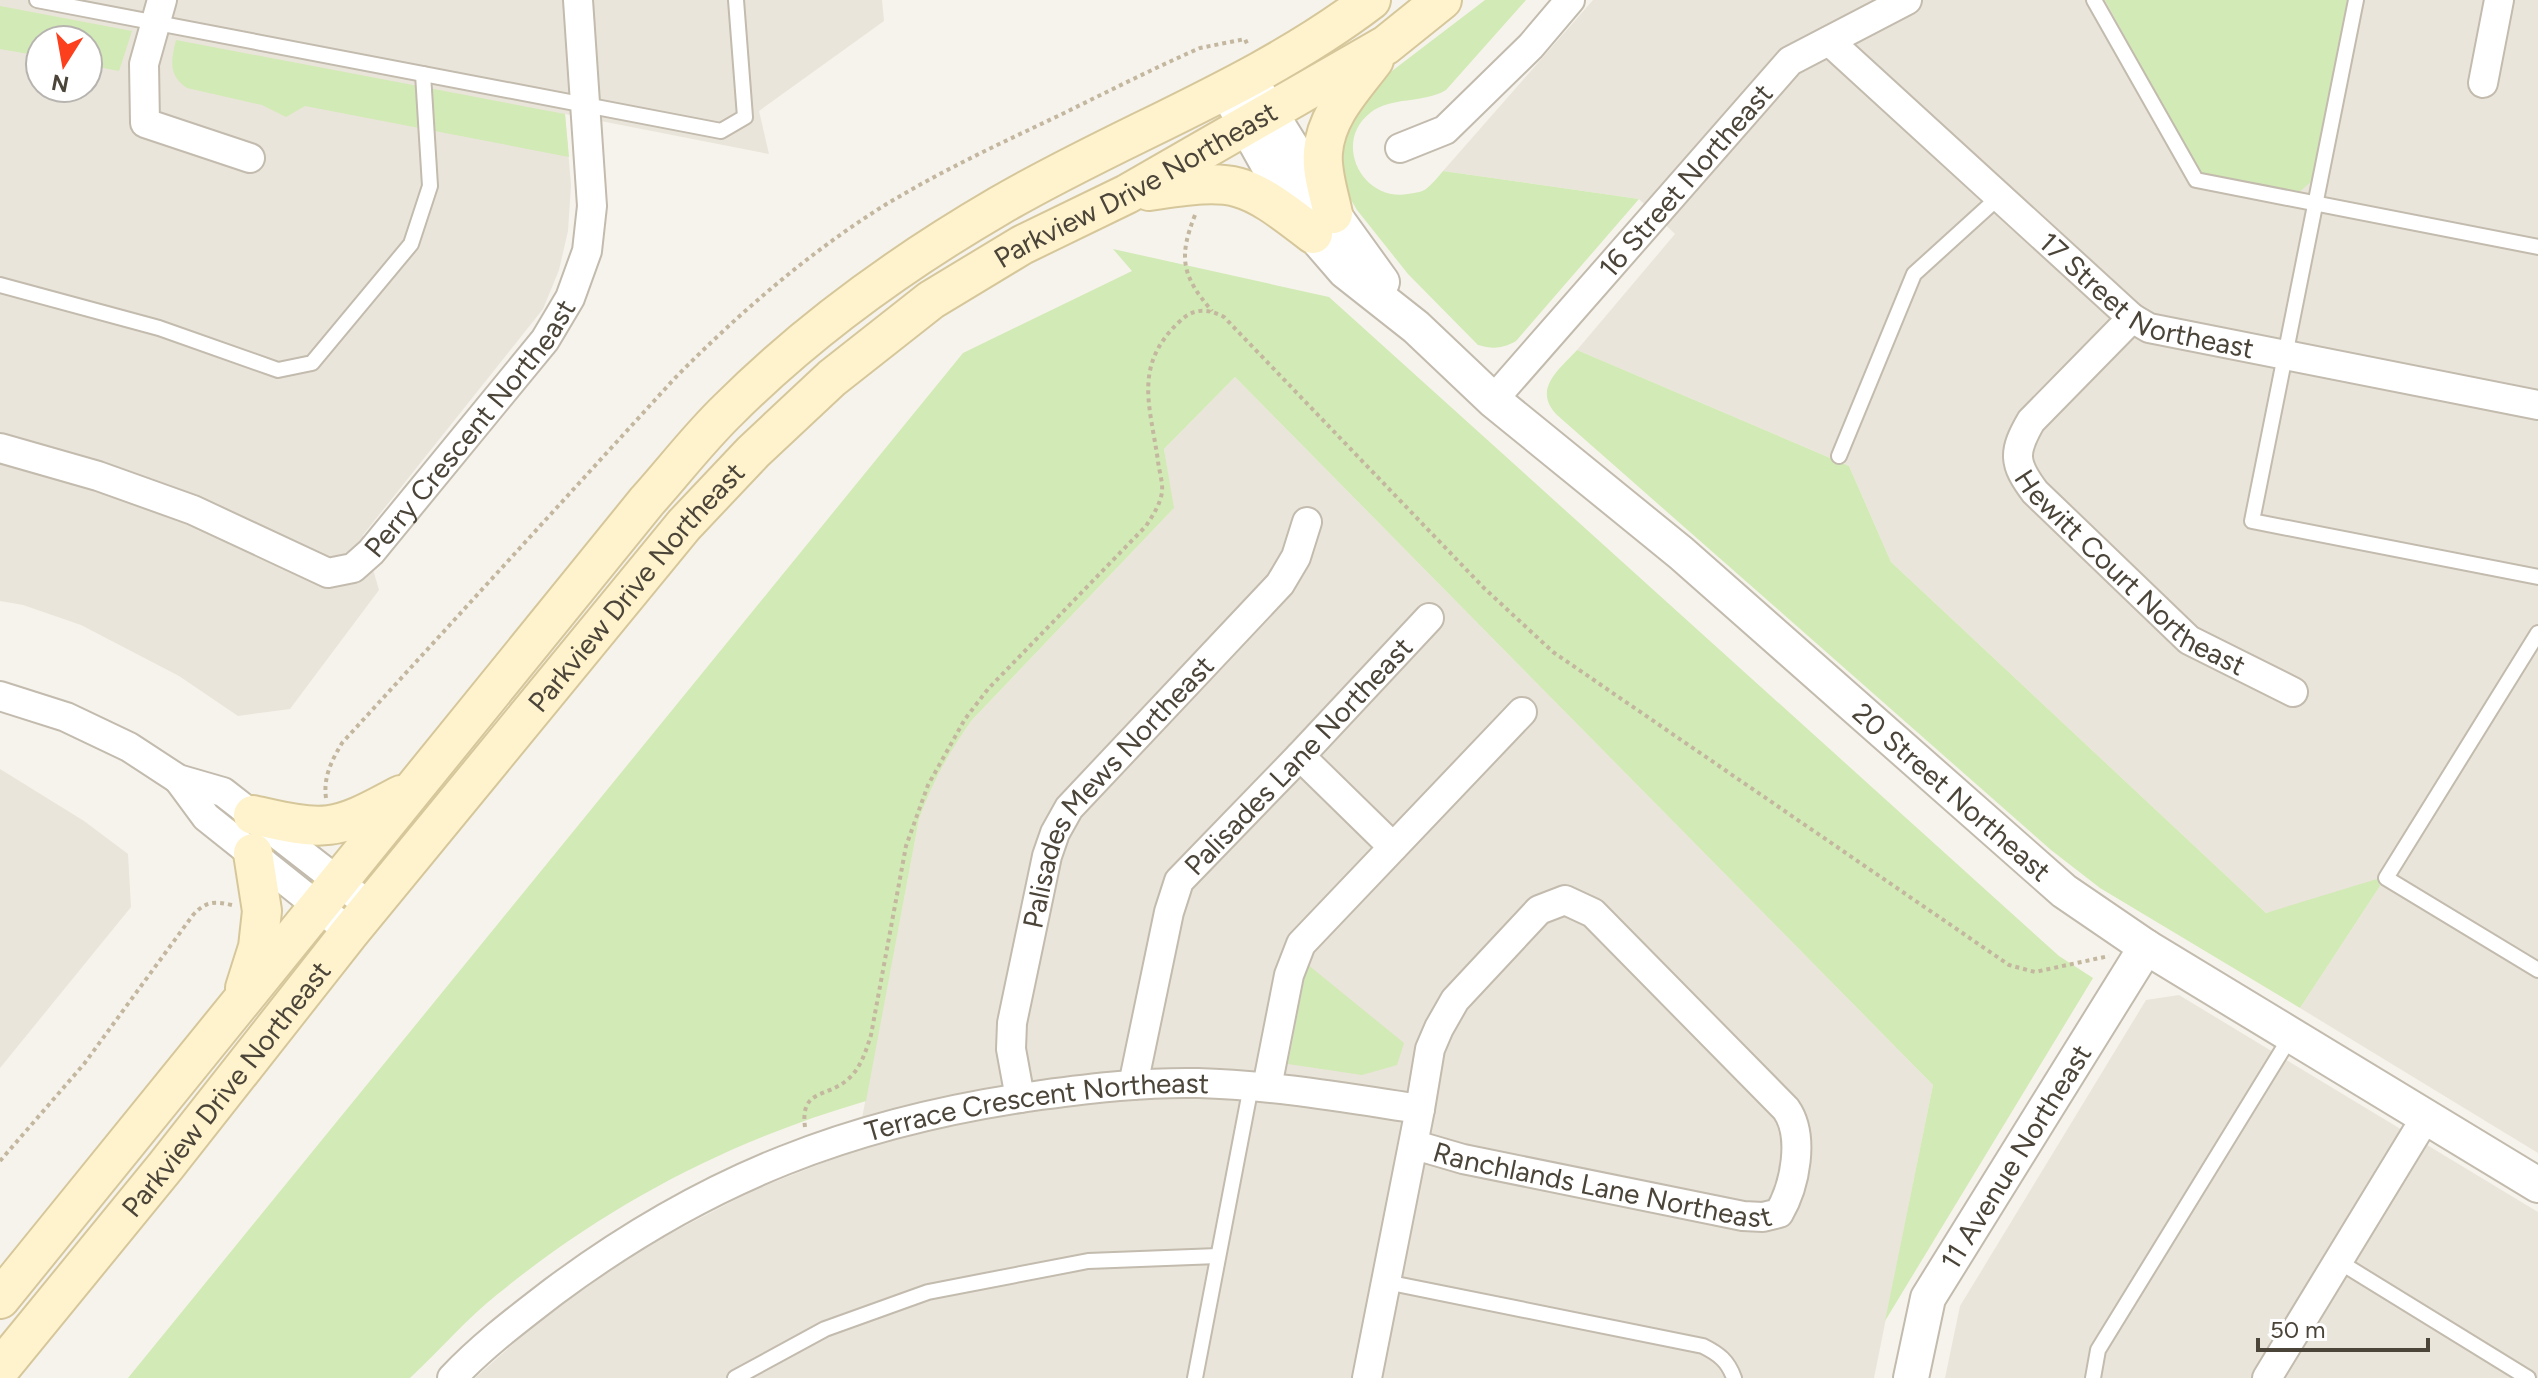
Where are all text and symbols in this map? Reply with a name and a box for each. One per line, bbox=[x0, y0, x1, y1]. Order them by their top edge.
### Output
north arrow bbox=[24, 24, 104, 104]
text: N bbox=[49, 68, 71, 98]
street label: 16 Street Northeast bbox=[1591, 76, 1779, 284]
street label: Parkview Drive Northeast bbox=[988, 94, 1283, 275]
street label: 17 Street Northeast bbox=[2032, 225, 2257, 365]
street label: Perry Crescent Northeast bbox=[357, 293, 582, 564]
street label: Parkview Drive Northeast bbox=[521, 455, 751, 719]
street label: Hewitt Court Northeast bbox=[2007, 463, 2251, 683]
street label: Palisades Lane Northeast bbox=[1177, 630, 1419, 882]
street label: Palisades Mews Northeast bbox=[1015, 648, 1221, 931]
street label: 20 Street Northeast bbox=[1846, 696, 2058, 888]
street label: Parkview Drive Northeast bbox=[114, 954, 338, 1224]
street label: 11 Avenue Northeast bbox=[1933, 1038, 2098, 1276]
street label: Terrace Crescent Northeast bbox=[861, 1066, 1210, 1148]
street label: Ranchlands Lane Northeast bbox=[1429, 1134, 1775, 1234]
scale bar bbox=[2258, 1302, 2428, 1352]
text: 50 m bbox=[2270, 1315, 2326, 1344]

